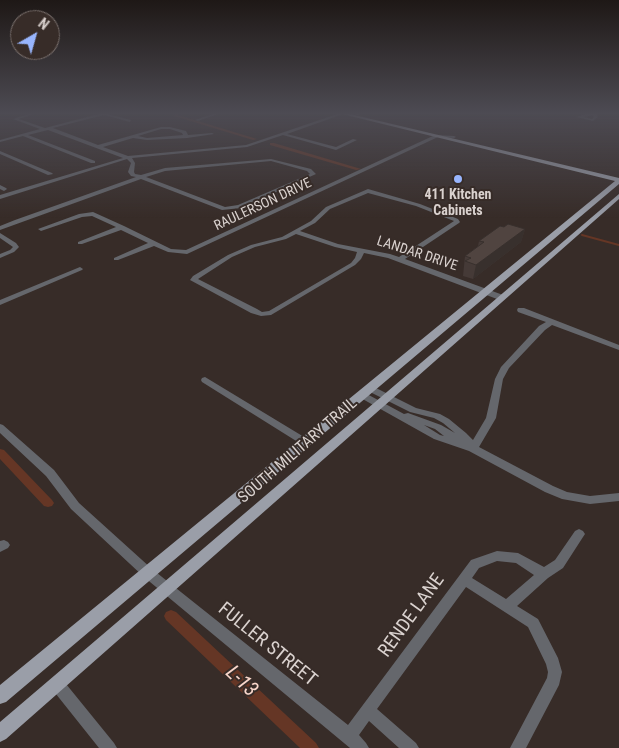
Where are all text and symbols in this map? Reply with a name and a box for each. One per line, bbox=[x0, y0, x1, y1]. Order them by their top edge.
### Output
north arrow bbox=[10, 10, 60, 60]
text: N bbox=[35, 15, 52, 33]
marker: 411 Kitchen Cabinets bbox=[452, 173, 464, 185]
street label: RAULERSON DRIVE bbox=[212, 175, 314, 235]
place label: 411 Kitchen Cabinets bbox=[425, 187, 491, 220]
street label: LANDAR DRIVE bbox=[375, 233, 459, 275]
street label: SOUTH MILITARY TRAIL bbox=[235, 394, 361, 508]
street label: RENDE LANE bbox=[374, 570, 450, 662]
street label: FULLER STREET bbox=[213, 598, 321, 692]
water label: L-13 bbox=[220, 661, 262, 703]

